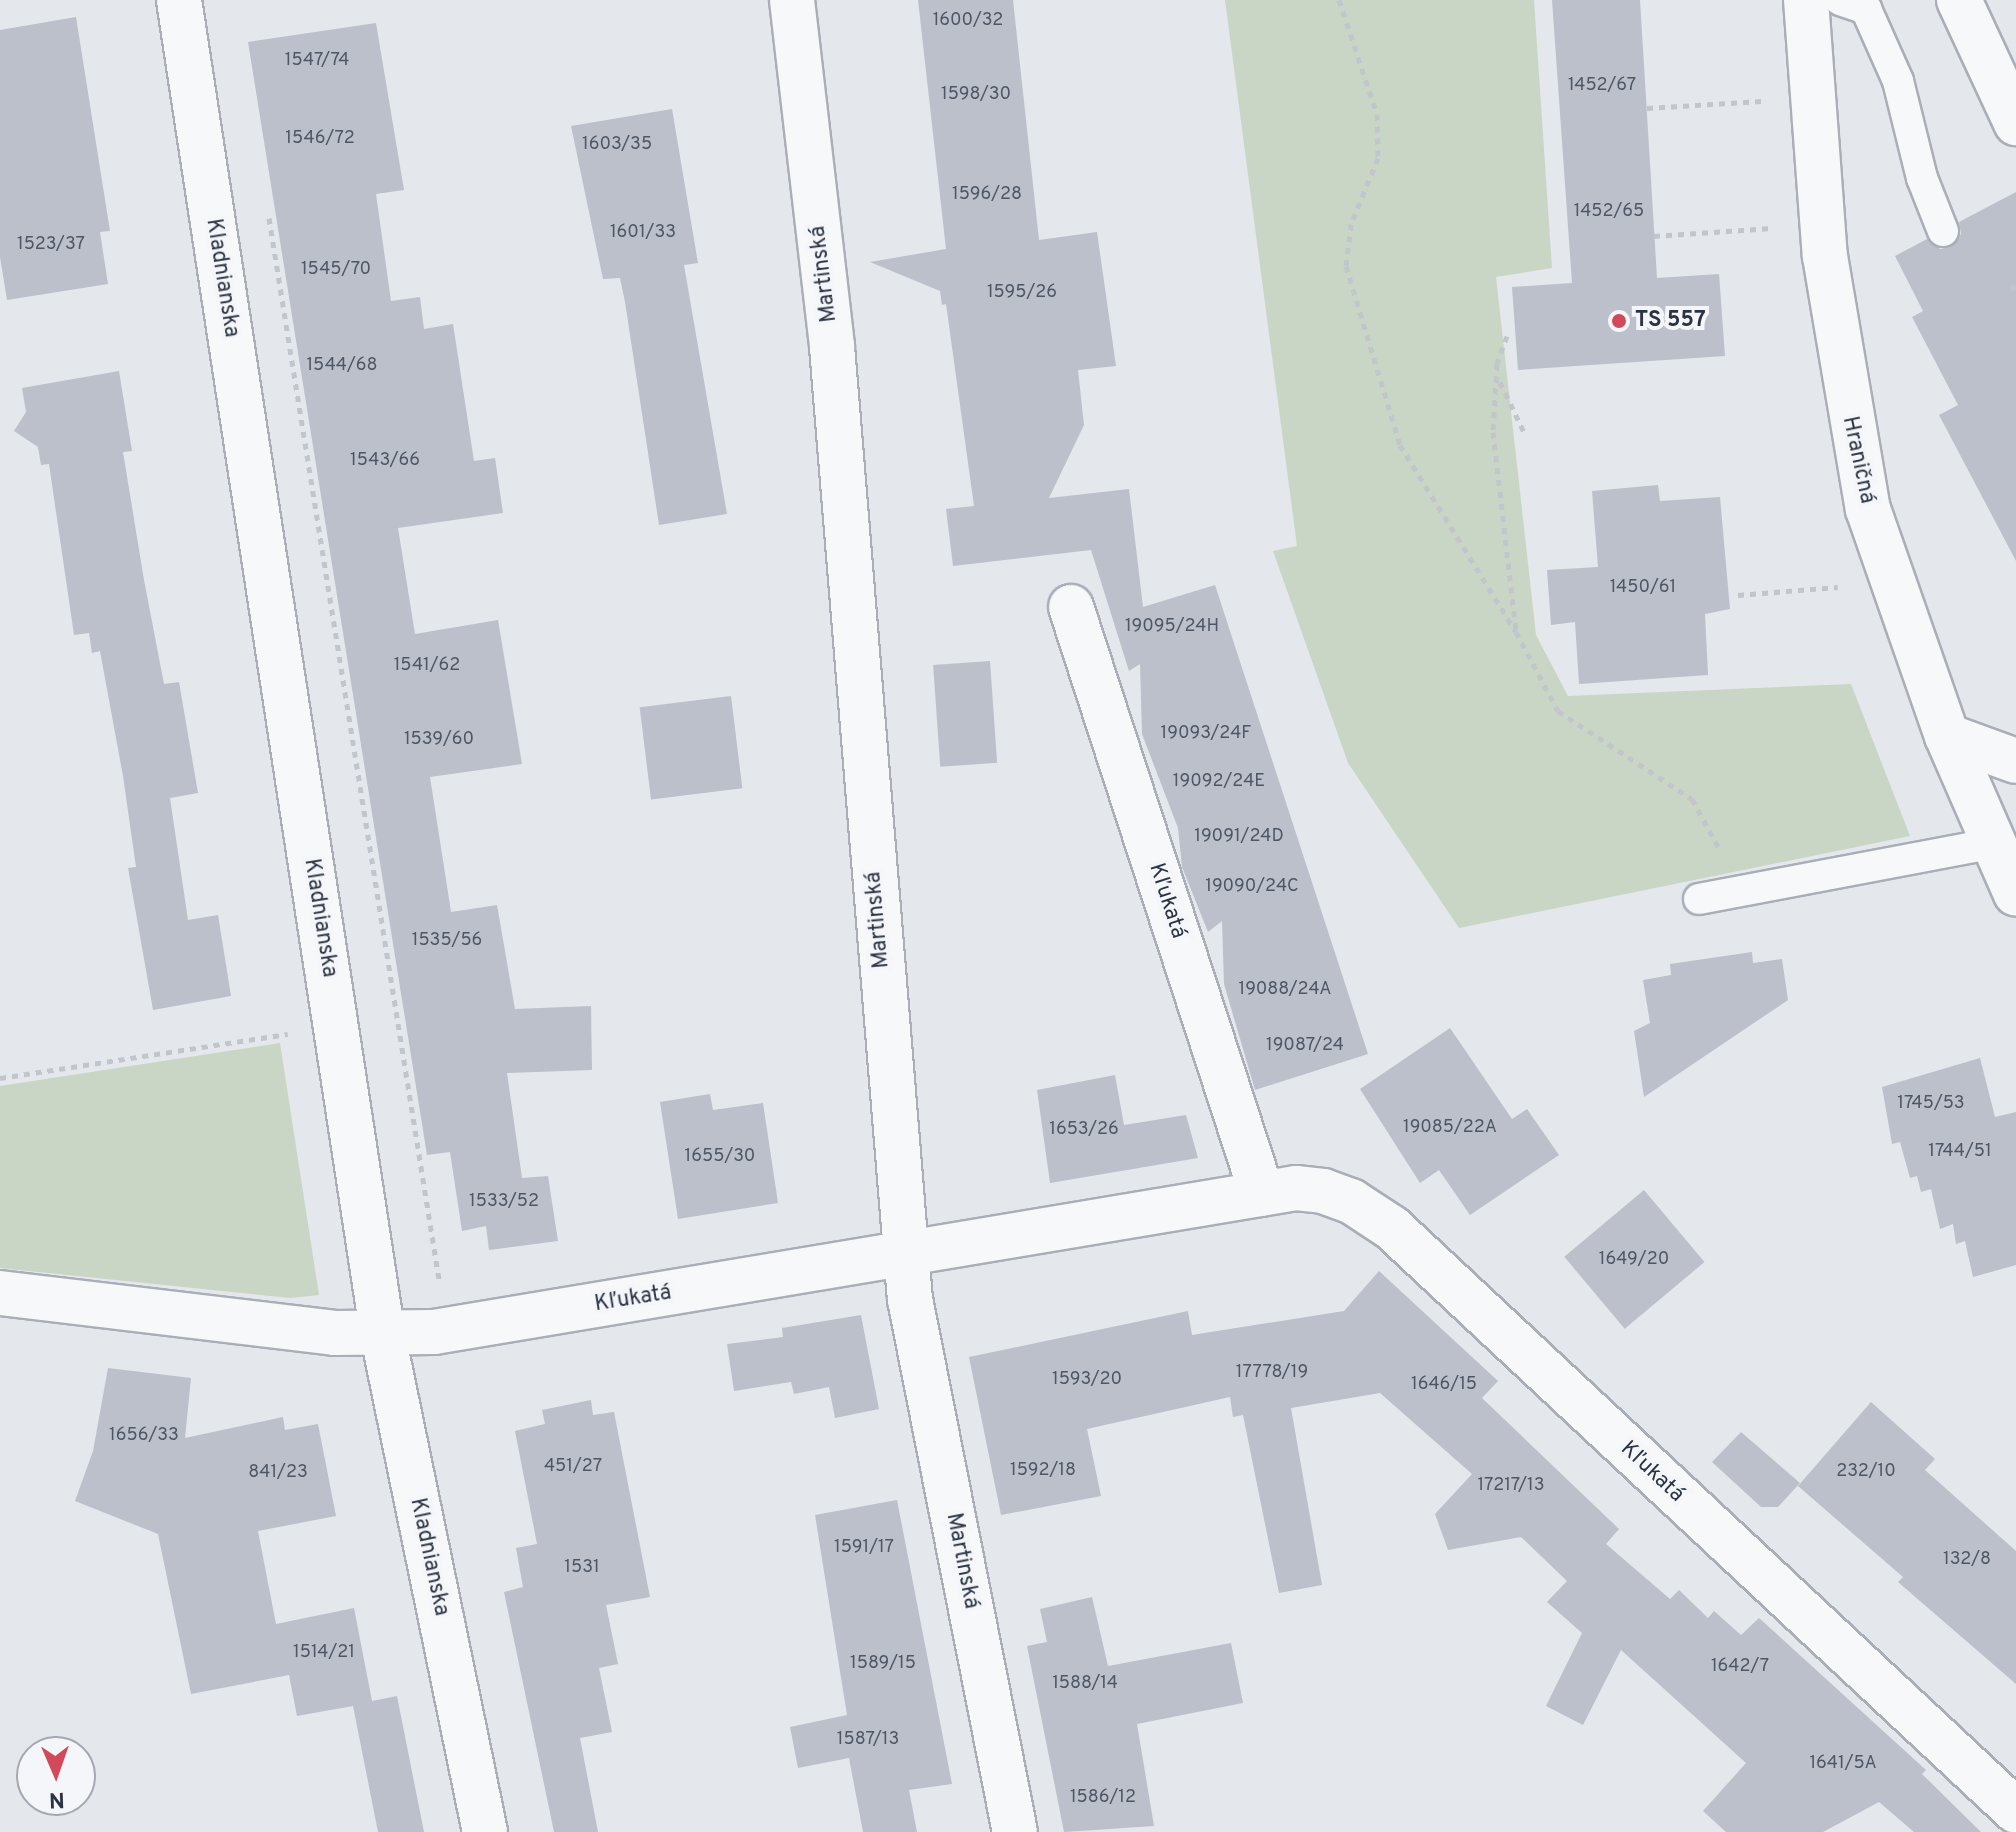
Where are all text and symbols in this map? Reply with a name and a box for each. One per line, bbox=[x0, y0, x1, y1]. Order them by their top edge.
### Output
house number: 1600/32 bbox=[933, 10, 1003, 32]
house number: 1547/74 bbox=[285, 50, 349, 72]
house number: 1452/67 bbox=[1568, 75, 1636, 97]
house number: 1598/30 bbox=[941, 84, 1011, 106]
house number: 1546/72 bbox=[285, 128, 355, 150]
house number: 1603/35 bbox=[582, 134, 652, 156]
house number: 1596/28 bbox=[952, 184, 1022, 206]
house number: 1452/65 bbox=[1574, 201, 1644, 223]
street label: Kladnianska bbox=[200, 217, 244, 339]
house number: 1601/33 bbox=[610, 222, 676, 244]
street label: Martinská bbox=[805, 224, 843, 324]
house number: 1523/37 bbox=[17, 234, 85, 256]
house number: 1545/70 bbox=[301, 259, 371, 281]
house number: 1595/26 bbox=[987, 282, 1057, 304]
place label: TS 557 bbox=[1635, 308, 1706, 334]
marker: TS 557 bbox=[1610, 312, 1628, 330]
house number: 1544/68 bbox=[306, 355, 378, 377]
street label: Hraničná bbox=[1836, 414, 1880, 506]
house number: 1543/66 bbox=[350, 450, 420, 472]
house number: 1450/61 bbox=[1610, 577, 1676, 599]
house number: 19095/24H bbox=[1125, 616, 1219, 638]
house number: 1541/62 bbox=[394, 655, 460, 677]
house number: 19093/24F bbox=[1161, 723, 1251, 745]
house number: 1539/60 bbox=[404, 729, 474, 751]
house number: 19092/24E bbox=[1173, 771, 1265, 793]
house number: 19091/24D bbox=[1194, 826, 1284, 848]
street label: Kladnianska bbox=[298, 857, 342, 979]
street label: Kľukatá bbox=[1142, 860, 1192, 942]
street label: Martinská bbox=[861, 870, 895, 970]
house number: 19090/24C bbox=[1205, 876, 1299, 898]
house number: 1535/56 bbox=[412, 930, 482, 952]
house number: 19088/24A bbox=[1238, 979, 1332, 1001]
house number: 19087/24 bbox=[1266, 1035, 1344, 1057]
house number: 1745/53 bbox=[1897, 1093, 1965, 1115]
house number: 19085/22A bbox=[1403, 1117, 1497, 1139]
house number: 1653/26 bbox=[1049, 1119, 1119, 1141]
house number: 1744/51 bbox=[1928, 1141, 1992, 1163]
house number: 1655/30 bbox=[685, 1146, 755, 1168]
house number: 1533/52 bbox=[469, 1191, 539, 1213]
house number: 1649/20 bbox=[1599, 1249, 1669, 1271]
street label: Kľukatá bbox=[593, 1280, 673, 1318]
house number: 17778/19 bbox=[1236, 1362, 1308, 1384]
house number: 1593/20 bbox=[1052, 1369, 1122, 1391]
house number: 1646/15 bbox=[1411, 1374, 1477, 1396]
house number: 1656/33 bbox=[109, 1425, 179, 1447]
street label: Kľukatá bbox=[1615, 1436, 1689, 1508]
house number: 451/27 bbox=[544, 1456, 602, 1478]
house number: 1592/18 bbox=[1010, 1460, 1076, 1482]
house number: 232/10 bbox=[1836, 1461, 1896, 1483]
house number: 841/23 bbox=[248, 1462, 308, 1484]
house number: 17217/13 bbox=[1477, 1475, 1545, 1497]
street label: Kladnianska bbox=[404, 1496, 454, 1618]
street label: Martinská bbox=[940, 1511, 984, 1611]
house number: 1591/17 bbox=[834, 1537, 894, 1559]
house number: 132/8 bbox=[1943, 1549, 1991, 1571]
house number: 1531 bbox=[564, 1557, 600, 1579]
house number: 1514/21 bbox=[293, 1642, 355, 1664]
house number: 1589/15 bbox=[850, 1653, 916, 1675]
house number: 1642/7 bbox=[1711, 1656, 1769, 1678]
house number: 1588/14 bbox=[1052, 1673, 1118, 1695]
house number: 1587/13 bbox=[837, 1729, 899, 1751]
north arrow bbox=[16, 1736, 96, 1816]
house number: 1641/5A bbox=[1809, 1753, 1877, 1775]
text: N bbox=[48, 1785, 65, 1812]
house number: 1586/12 bbox=[1070, 1787, 1136, 1809]

